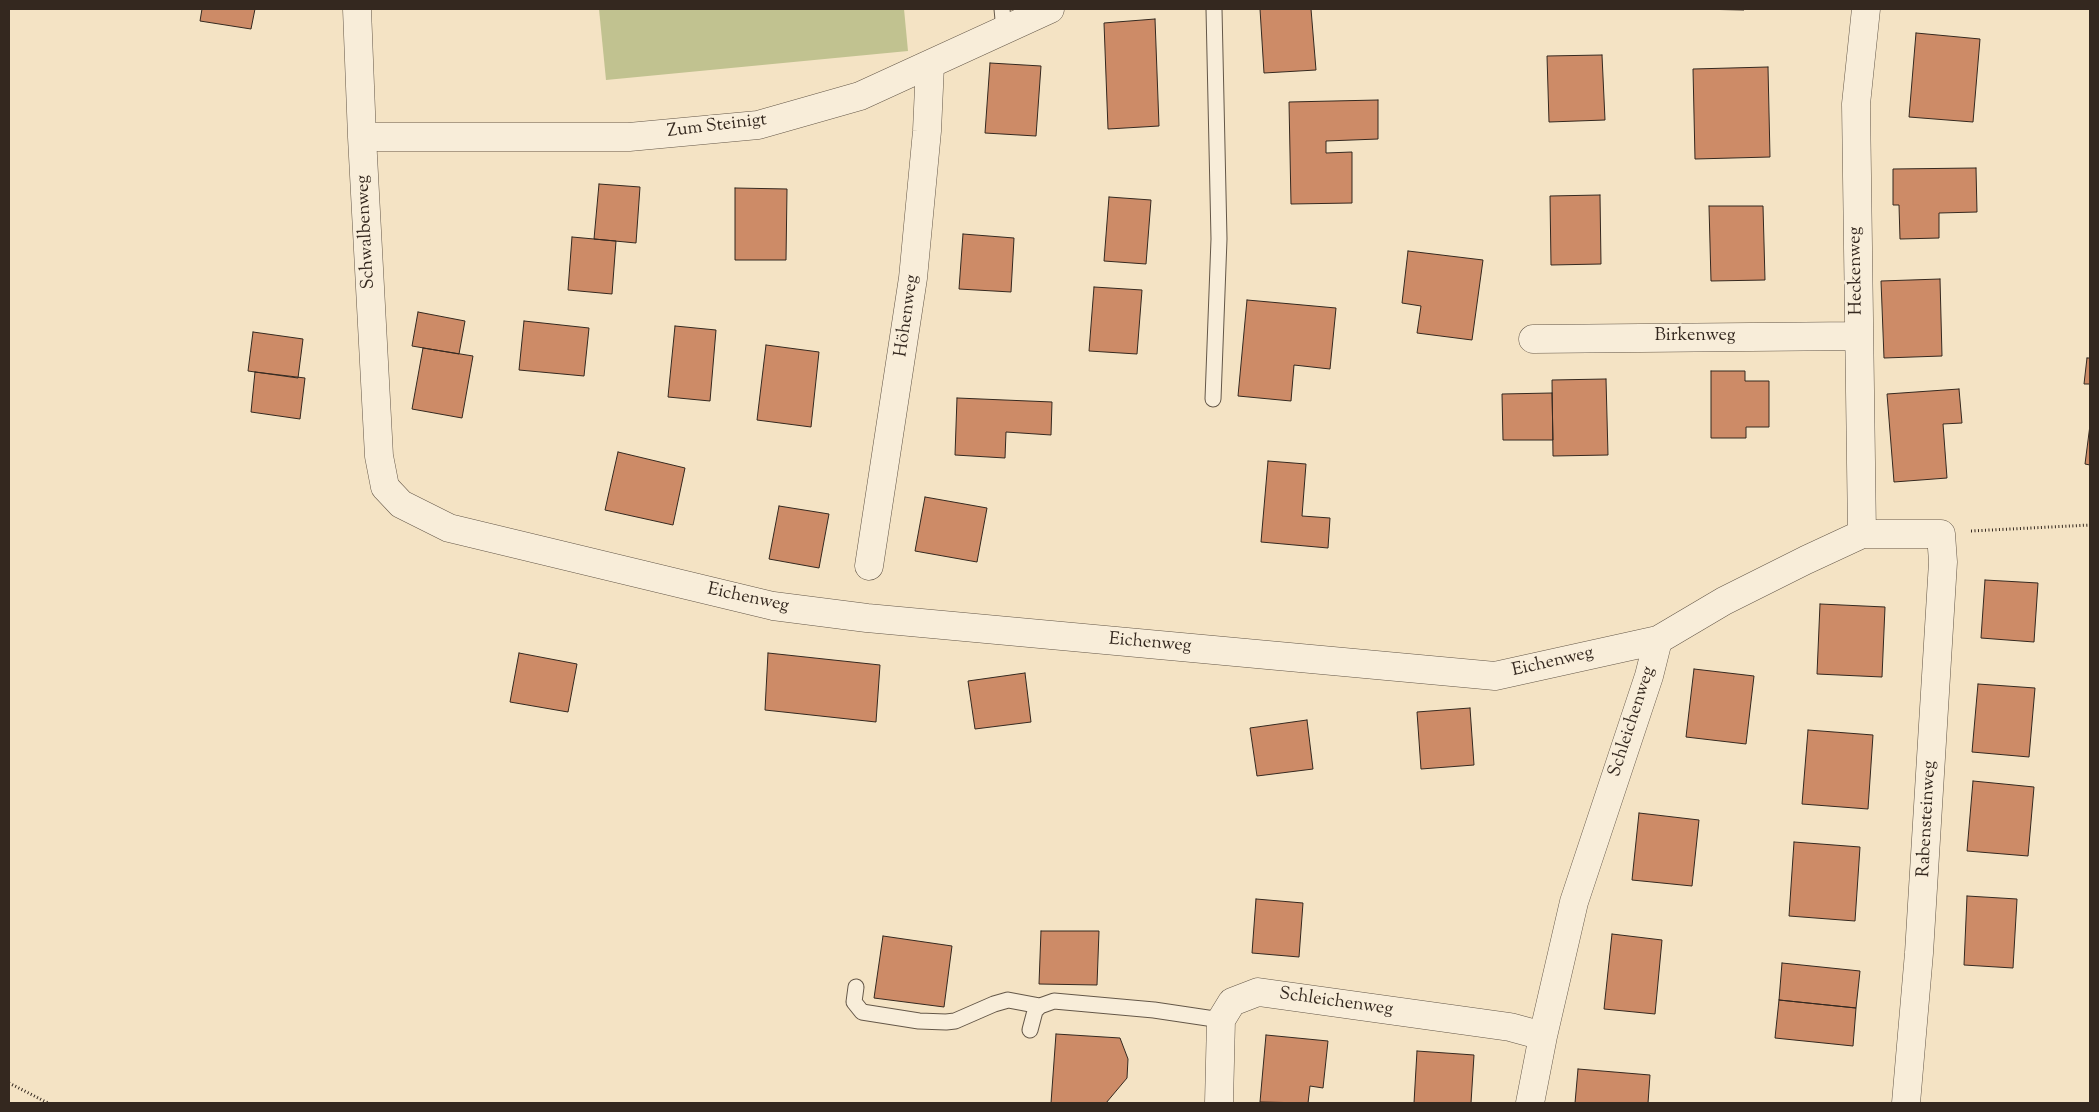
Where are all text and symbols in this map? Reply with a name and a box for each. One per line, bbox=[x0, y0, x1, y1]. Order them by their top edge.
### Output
street label: Zum Steinigt bbox=[666, 110, 768, 144]
street label: Schwalbenweg bbox=[353, 174, 381, 290]
street label: Heckenweg bbox=[1845, 226, 1869, 316]
street label: Höhenweg bbox=[892, 273, 924, 359]
street label: Birkenweg bbox=[1654, 326, 1736, 348]
street label: Eichenweg bbox=[705, 580, 791, 618]
street label: Eichenweg bbox=[1108, 630, 1192, 658]
street label: Eichenweg bbox=[1510, 643, 1596, 683]
street label: Schleichenweg bbox=[1605, 664, 1661, 780]
street label: Rabensteinweg bbox=[1914, 760, 1942, 878]
street label: Schleichenweg bbox=[1278, 984, 1394, 1022]

